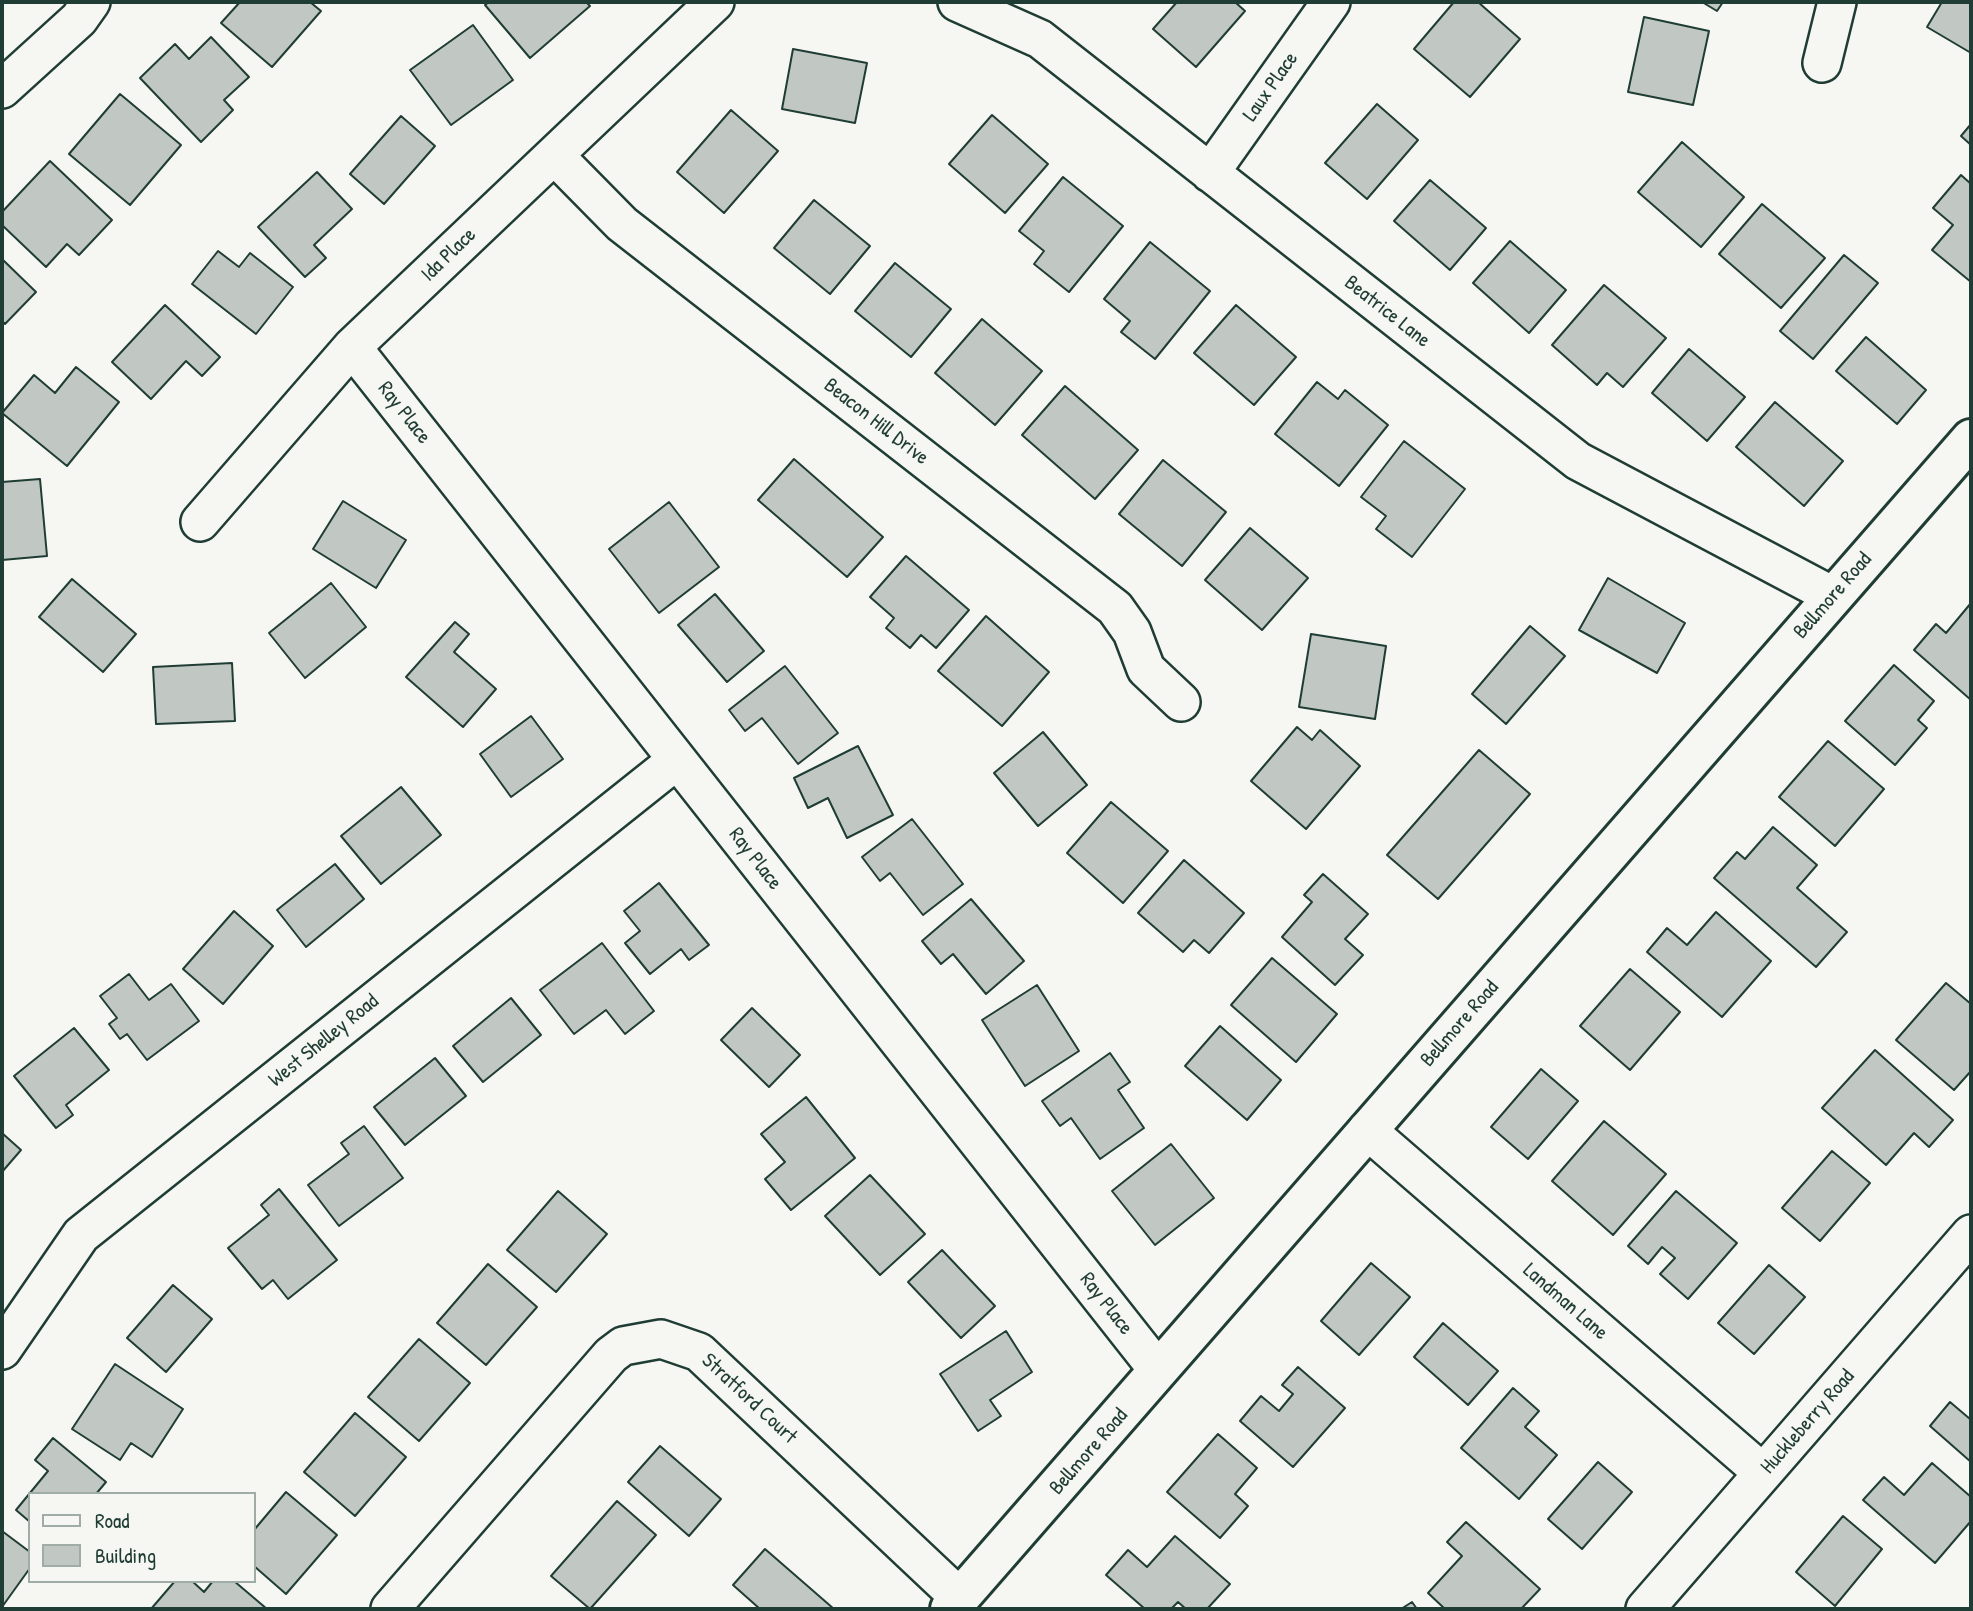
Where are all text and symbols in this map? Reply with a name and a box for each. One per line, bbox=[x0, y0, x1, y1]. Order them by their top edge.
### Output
street label: Laux Place bbox=[1238, 47, 1304, 127]
street label: Ida Place bbox=[416, 223, 482, 287]
street label: Beatrice Lane bbox=[1339, 271, 1435, 353]
street label: Beacon Hill Drive bbox=[819, 373, 933, 471]
street label: Ray Place bbox=[372, 377, 436, 449]
street label: Bellmore Road bbox=[1789, 548, 1877, 644]
street label: Ray Place bbox=[723, 823, 787, 895]
street label: Bellmore Road bbox=[1416, 976, 1504, 1072]
street label: West Shelley Road bbox=[264, 989, 384, 1093]
street label: Landman Lane bbox=[1517, 1258, 1613, 1346]
street label: Ray Place bbox=[1074, 1268, 1138, 1340]
street label: Stratford Court bbox=[696, 1348, 802, 1450]
street label: Huckleberry Road bbox=[1756, 1365, 1860, 1479]
street label: Bellmore Road bbox=[1045, 1404, 1133, 1500]
legend bbox=[28, 1492, 256, 1583]
text: Road bbox=[95, 1506, 129, 1535]
text: Building bbox=[95, 1541, 156, 1570]

